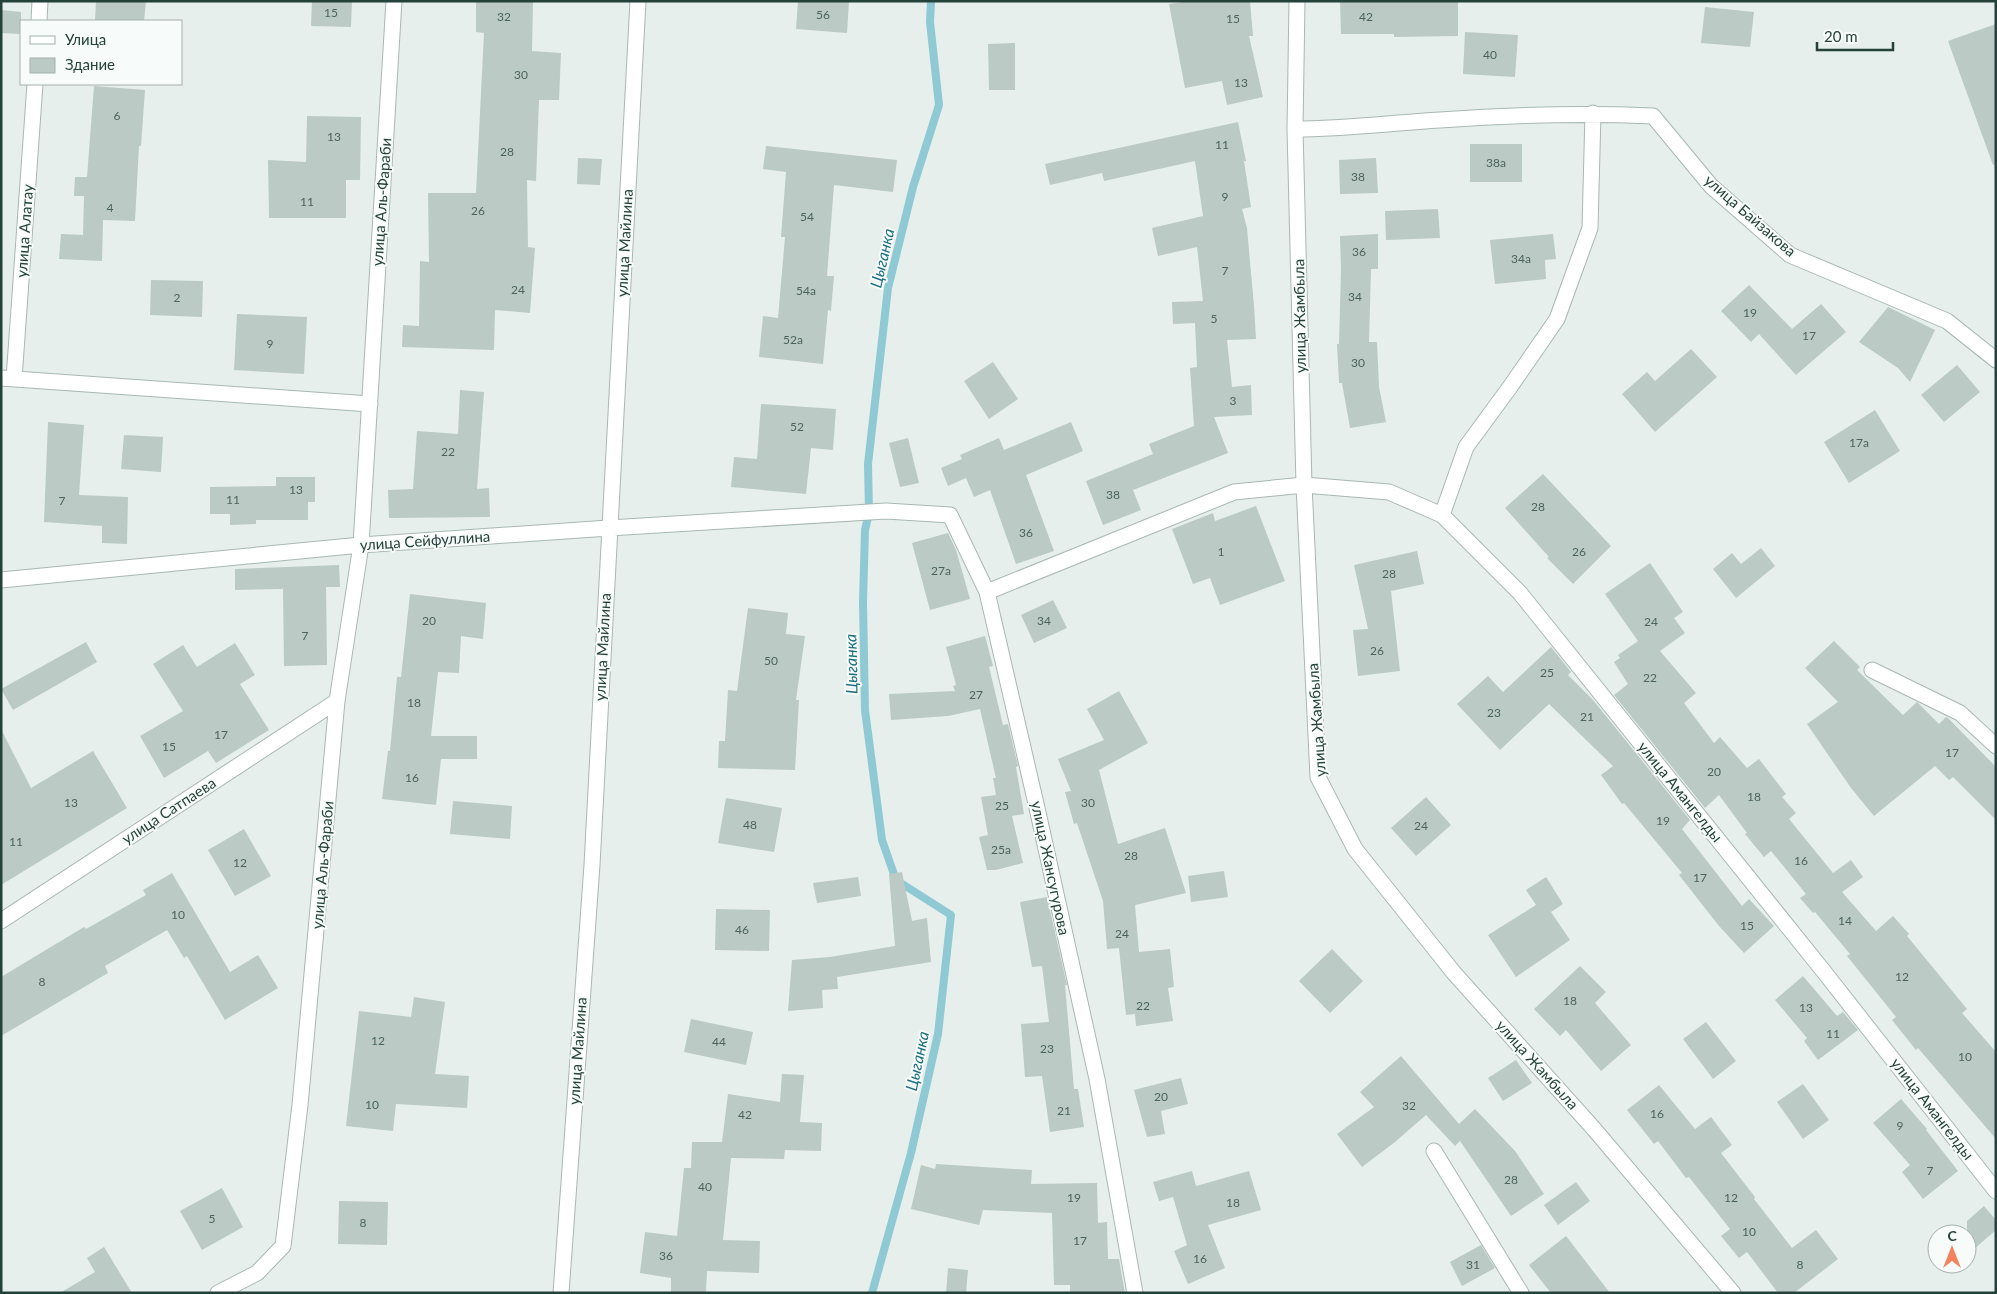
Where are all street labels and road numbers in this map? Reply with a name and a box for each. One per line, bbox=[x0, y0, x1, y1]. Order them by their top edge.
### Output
street label: улица Аль-Фараби bbox=[368, 137, 394, 267]
street label: улица Байзакова bbox=[1701, 171, 1800, 260]
street label: улица Алатау bbox=[12, 183, 36, 278]
street label: улица Майлина bbox=[612, 189, 636, 297]
street label: улица Жамбыла bbox=[1289, 259, 1309, 373]
street label: улица Сейфуллина bbox=[359, 526, 491, 554]
street label: улица Майлина bbox=[590, 593, 614, 701]
street label: улица Жамбыла bbox=[1303, 663, 1329, 778]
street label: улица Амангелды bbox=[1635, 738, 1727, 845]
street label: улица Сатпаева bbox=[118, 773, 219, 847]
street label: улица Жансугурова bbox=[1028, 799, 1074, 937]
street label: улица Аль-Фараби bbox=[307, 800, 337, 930]
street label: улица Майлина bbox=[564, 996, 590, 1105]
street label: улица Жамбыла bbox=[1493, 1016, 1583, 1113]
street label: улица Амангелды bbox=[1888, 1054, 1978, 1163]

